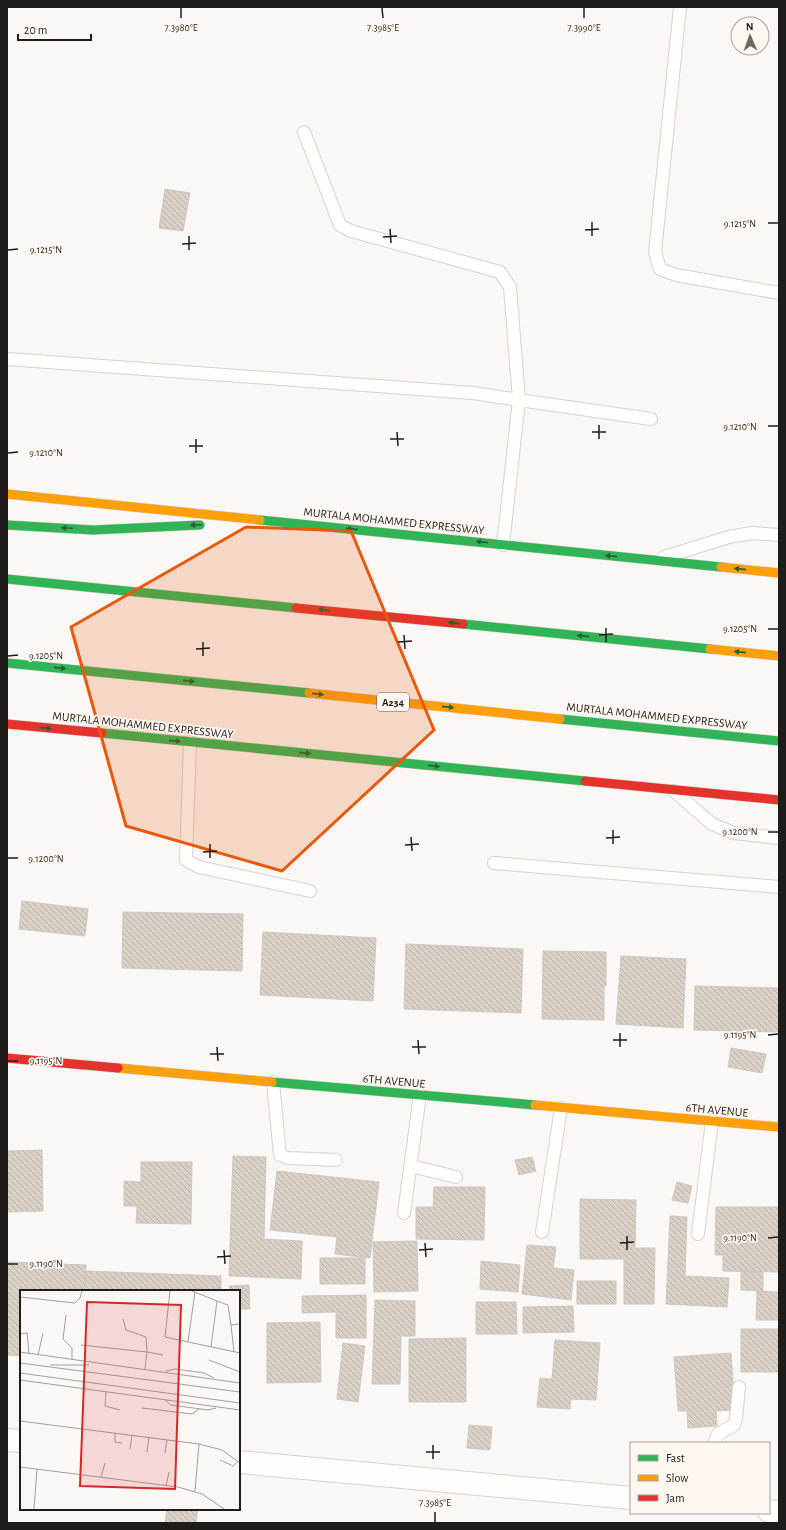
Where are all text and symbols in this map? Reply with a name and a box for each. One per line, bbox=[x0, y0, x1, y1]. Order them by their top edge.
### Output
scale bar bbox=[18, 16, 91, 42]
north arrow bbox=[730, 16, 770, 56]
text: N bbox=[746, 21, 754, 32]
text: 7.3980°E bbox=[164, 23, 198, 33]
text: 7.3985°E bbox=[367, 23, 399, 33]
text: 7.3990°E bbox=[567, 23, 601, 33]
text: 20 m bbox=[24, 24, 47, 36]
text: 9.1215°N bbox=[724, 219, 756, 229]
text: 9.1215°N bbox=[30, 245, 62, 255]
text: 9.1210°N bbox=[723, 422, 757, 432]
text: 9.1210°N bbox=[29, 448, 63, 458]
street label: MURTALA MOHAMMED EXPRESSWAY bbox=[303, 506, 486, 537]
one-way arrow bbox=[189, 522, 202, 528]
one-way arrow bbox=[61, 525, 73, 532]
one-way arrow bbox=[346, 526, 358, 532]
one-way arrow bbox=[476, 539, 488, 546]
one-way arrow bbox=[605, 552, 617, 559]
one-way arrow bbox=[734, 566, 746, 572]
one-way arrow bbox=[318, 607, 330, 614]
one-way arrow bbox=[448, 620, 460, 626]
text: 9.1205°N bbox=[723, 624, 757, 634]
one-way arrow bbox=[577, 633, 589, 639]
one-way arrow bbox=[734, 648, 746, 655]
text: 9.1205°N bbox=[29, 651, 63, 661]
one-way arrow bbox=[54, 665, 66, 671]
one-way arrow bbox=[183, 678, 195, 684]
one-way arrow bbox=[312, 691, 324, 697]
road number: A234 bbox=[377, 693, 409, 711]
street label: MURTALA MOHAMMED EXPRESSWAY bbox=[566, 701, 749, 732]
one-way arrow bbox=[442, 704, 454, 711]
street label: MURTALA MOHAMMED EXPRESSWAY bbox=[52, 710, 235, 741]
one-way arrow bbox=[40, 724, 52, 731]
one-way arrow bbox=[169, 737, 181, 744]
one-way arrow bbox=[299, 750, 311, 757]
one-way arrow bbox=[428, 763, 440, 769]
text: 9.1200°N bbox=[722, 827, 758, 837]
text: 9.1200°N bbox=[28, 854, 64, 864]
text: 9.1195°N bbox=[724, 1030, 756, 1040]
text: 9.1195°N bbox=[30, 1056, 62, 1066]
street label: 6TH AVENUE bbox=[362, 1072, 426, 1090]
street label: 6TH AVENUE bbox=[685, 1101, 749, 1119]
text: 9.1190°N bbox=[723, 1233, 757, 1243]
text: 9.1190°N bbox=[29, 1259, 63, 1269]
inset map bbox=[20, 1290, 240, 1510]
legend bbox=[630, 1442, 770, 1514]
text: Fast bbox=[666, 1452, 685, 1464]
text: Slow bbox=[666, 1472, 688, 1484]
text: Jam bbox=[666, 1492, 685, 1504]
text: 7.3985°E bbox=[419, 1498, 451, 1508]

